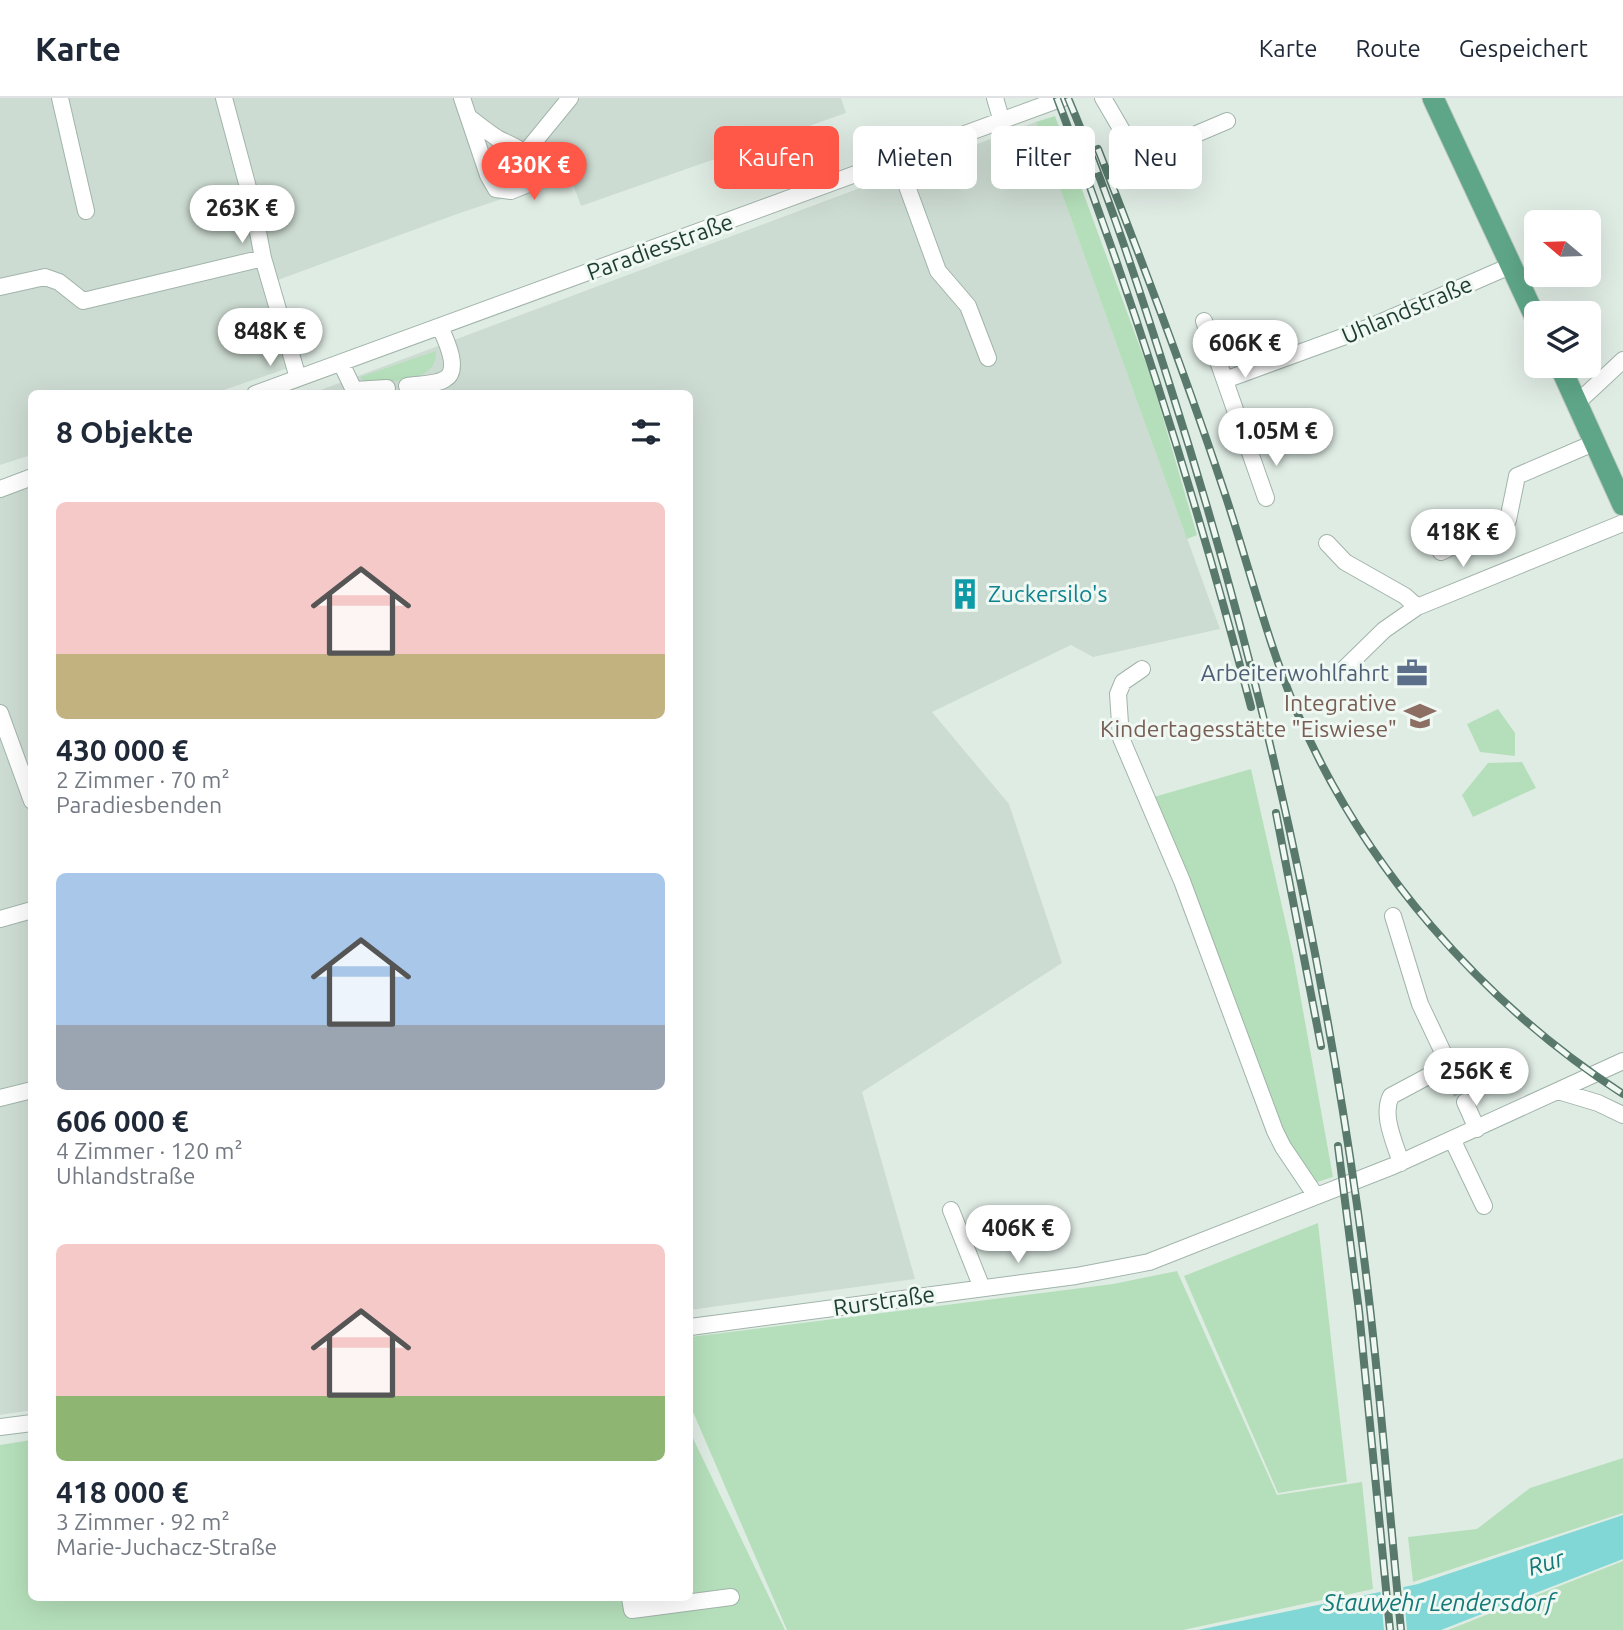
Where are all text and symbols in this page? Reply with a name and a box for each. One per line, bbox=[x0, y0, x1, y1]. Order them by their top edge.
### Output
text: Karte bbox=[35, 30, 121, 67]
text: Karte bbox=[1259, 35, 1317, 62]
text: Route bbox=[1355, 35, 1421, 62]
text: Gespeichert bbox=[1459, 35, 1588, 62]
chip: Kaufen bbox=[714, 126, 839, 189]
chip: Mieten bbox=[853, 126, 977, 189]
chip: Filter bbox=[991, 126, 1095, 189]
chip: Neu bbox=[1109, 126, 1202, 189]
pin: 430K € bbox=[477, 142, 591, 202]
text: 430K € bbox=[498, 152, 570, 177]
pin: 263K € bbox=[185, 186, 299, 245]
text: 263K € bbox=[206, 195, 278, 220]
street label: Paradiesstraße bbox=[583, 208, 736, 285]
north arrow bbox=[1524, 210, 1601, 287]
map controls bbox=[1524, 210, 1601, 378]
street label: Uhlandstraße bbox=[1338, 271, 1476, 348]
button: layers bbox=[1524, 301, 1601, 378]
pin: 848K € bbox=[213, 308, 327, 368]
text: 848K € bbox=[234, 318, 306, 343]
pin: 606K € bbox=[1188, 320, 1302, 380]
text: 606K € bbox=[1209, 330, 1281, 355]
pin: 1.05M € bbox=[1211, 408, 1341, 468]
icon: filters bbox=[627, 413, 665, 451]
text: 8 Objekte bbox=[56, 415, 194, 449]
text: 1.05M € bbox=[1234, 418, 1318, 443]
pin: 418K € bbox=[1406, 510, 1520, 569]
text: 418K € bbox=[1427, 519, 1499, 544]
icon: home bbox=[298, 548, 424, 674]
building icon: Zuckersilo's bbox=[948, 577, 982, 611]
place label: Zuckersilo's bbox=[988, 581, 1107, 606]
office icon: Arbeiterwohlfahrt bbox=[1395, 656, 1429, 690]
place label: Arbeiterwohlfahrt bbox=[1201, 660, 1389, 685]
place label: Integrative Kindertagesstätte "Eiswiese" bbox=[1100, 690, 1397, 741]
school or university icon: Integrative Kindertagesstätte "Eiswiese" bbox=[1403, 699, 1437, 733]
text: 430 000 € bbox=[56, 733, 189, 767]
text: 2 Zimmer · 70 m² bbox=[56, 767, 230, 792]
text: Paradiesbenden bbox=[56, 792, 222, 817]
icon: home bbox=[298, 919, 424, 1045]
pin: 256K € bbox=[1419, 1048, 1533, 1108]
text: 256K € bbox=[1440, 1058, 1512, 1083]
text: 606 000 € bbox=[56, 1104, 189, 1138]
text: 4 Zimmer · 120 m² bbox=[56, 1138, 243, 1163]
text: Uhlandstraße bbox=[56, 1163, 195, 1188]
pin: 406K € bbox=[961, 1206, 1075, 1265]
text: 406K € bbox=[982, 1215, 1054, 1240]
street label: Rurstraße bbox=[832, 1281, 936, 1320]
icon: home bbox=[298, 1290, 424, 1416]
text: 418 000 € bbox=[56, 1475, 189, 1509]
text: 3 Zimmer · 92 m² bbox=[56, 1509, 230, 1534]
text: Marie-Juchacz-Straße bbox=[56, 1534, 277, 1559]
water label: Rur bbox=[1524, 1544, 1568, 1581]
water label: Stauwehr Lendersdorf bbox=[1322, 1589, 1558, 1616]

